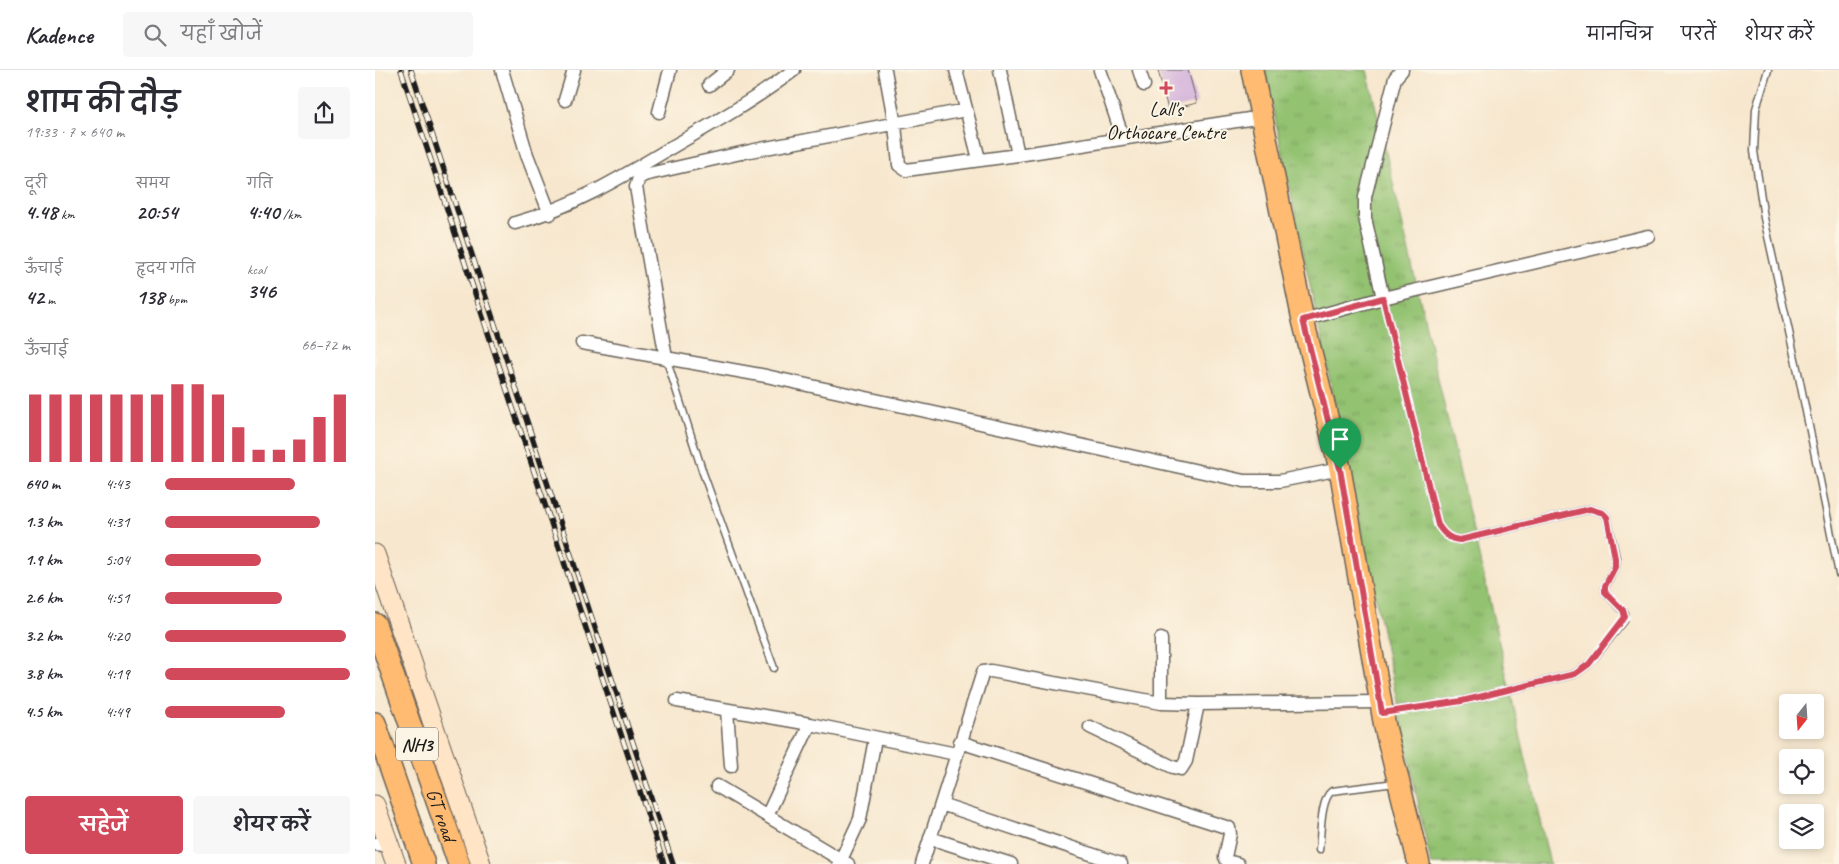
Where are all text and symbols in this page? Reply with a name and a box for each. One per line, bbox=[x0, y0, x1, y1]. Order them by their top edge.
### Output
search box bbox=[123, 12, 473, 57]
text: Kadence bbox=[25, 20, 93, 50]
icon: search bbox=[141, 21, 169, 49]
text: यहाँ खोजें bbox=[181, 22, 262, 46]
text: मानचित्र bbox=[1587, 23, 1653, 45]
text: परतें bbox=[1681, 23, 1716, 45]
text: शेयर करें bbox=[1744, 23, 1814, 45]
marker: Lall's Orthocare Centre bbox=[1159, 81, 1173, 95]
text: शाम की दौड़ bbox=[25, 85, 180, 120]
button: share bbox=[298, 87, 350, 139]
place label: Lall's Orthocare Centre bbox=[1107, 97, 1227, 145]
text: 19:33 · 7 × 640 m bbox=[25, 122, 124, 142]
text: दूरी bbox=[25, 175, 47, 192]
text: समय bbox=[136, 175, 169, 192]
text: गति bbox=[247, 175, 272, 192]
text: 4.48 bbox=[25, 199, 58, 225]
text: 20:54 bbox=[136, 199, 178, 225]
text: 4:40 bbox=[247, 199, 280, 225]
text: km bbox=[58, 206, 75, 223]
text: /km bbox=[280, 206, 301, 223]
text: ऊँचाई bbox=[25, 260, 63, 277]
text: हृदय गति bbox=[136, 260, 195, 277]
text: kcal bbox=[247, 261, 266, 278]
text: 346 bbox=[247, 278, 276, 304]
text: 42 bbox=[25, 284, 44, 310]
text: 138 bbox=[136, 284, 164, 310]
text: m bbox=[44, 291, 55, 308]
text: bpm bbox=[164, 291, 187, 308]
text: 66–72 m bbox=[301, 335, 350, 355]
text: ऊँचाई bbox=[25, 340, 68, 360]
pin bbox=[1319, 418, 1361, 469]
icon: arrive bbox=[1326, 425, 1354, 453]
text: 640 m bbox=[25, 474, 60, 494]
text: 4:43 bbox=[105, 474, 130, 494]
text: 1.3 km bbox=[25, 512, 62, 532]
text: 4:31 bbox=[105, 512, 130, 532]
text: 1.9 km bbox=[25, 550, 62, 570]
text: 5:04 bbox=[105, 550, 130, 570]
text: 2.6 km bbox=[25, 588, 63, 608]
text: 4:51 bbox=[105, 588, 130, 608]
text: 3.2 km bbox=[25, 626, 62, 646]
text: 4:20 bbox=[105, 626, 130, 646]
text: 3.8 km bbox=[25, 664, 62, 684]
text: 4:19 bbox=[105, 664, 130, 684]
north arrow bbox=[1779, 694, 1824, 739]
map controls bbox=[1779, 694, 1824, 849]
text: 4.5 km bbox=[25, 702, 62, 722]
text: 4:49 bbox=[105, 702, 130, 722]
road number: NH3 bbox=[396, 728, 438, 761]
button: locate bbox=[1779, 749, 1824, 794]
street label: GT road bbox=[421, 785, 463, 847]
button: सहेजें bbox=[25, 796, 183, 854]
button: शेयर करें bbox=[193, 796, 350, 854]
button: layers bbox=[1779, 804, 1824, 849]

